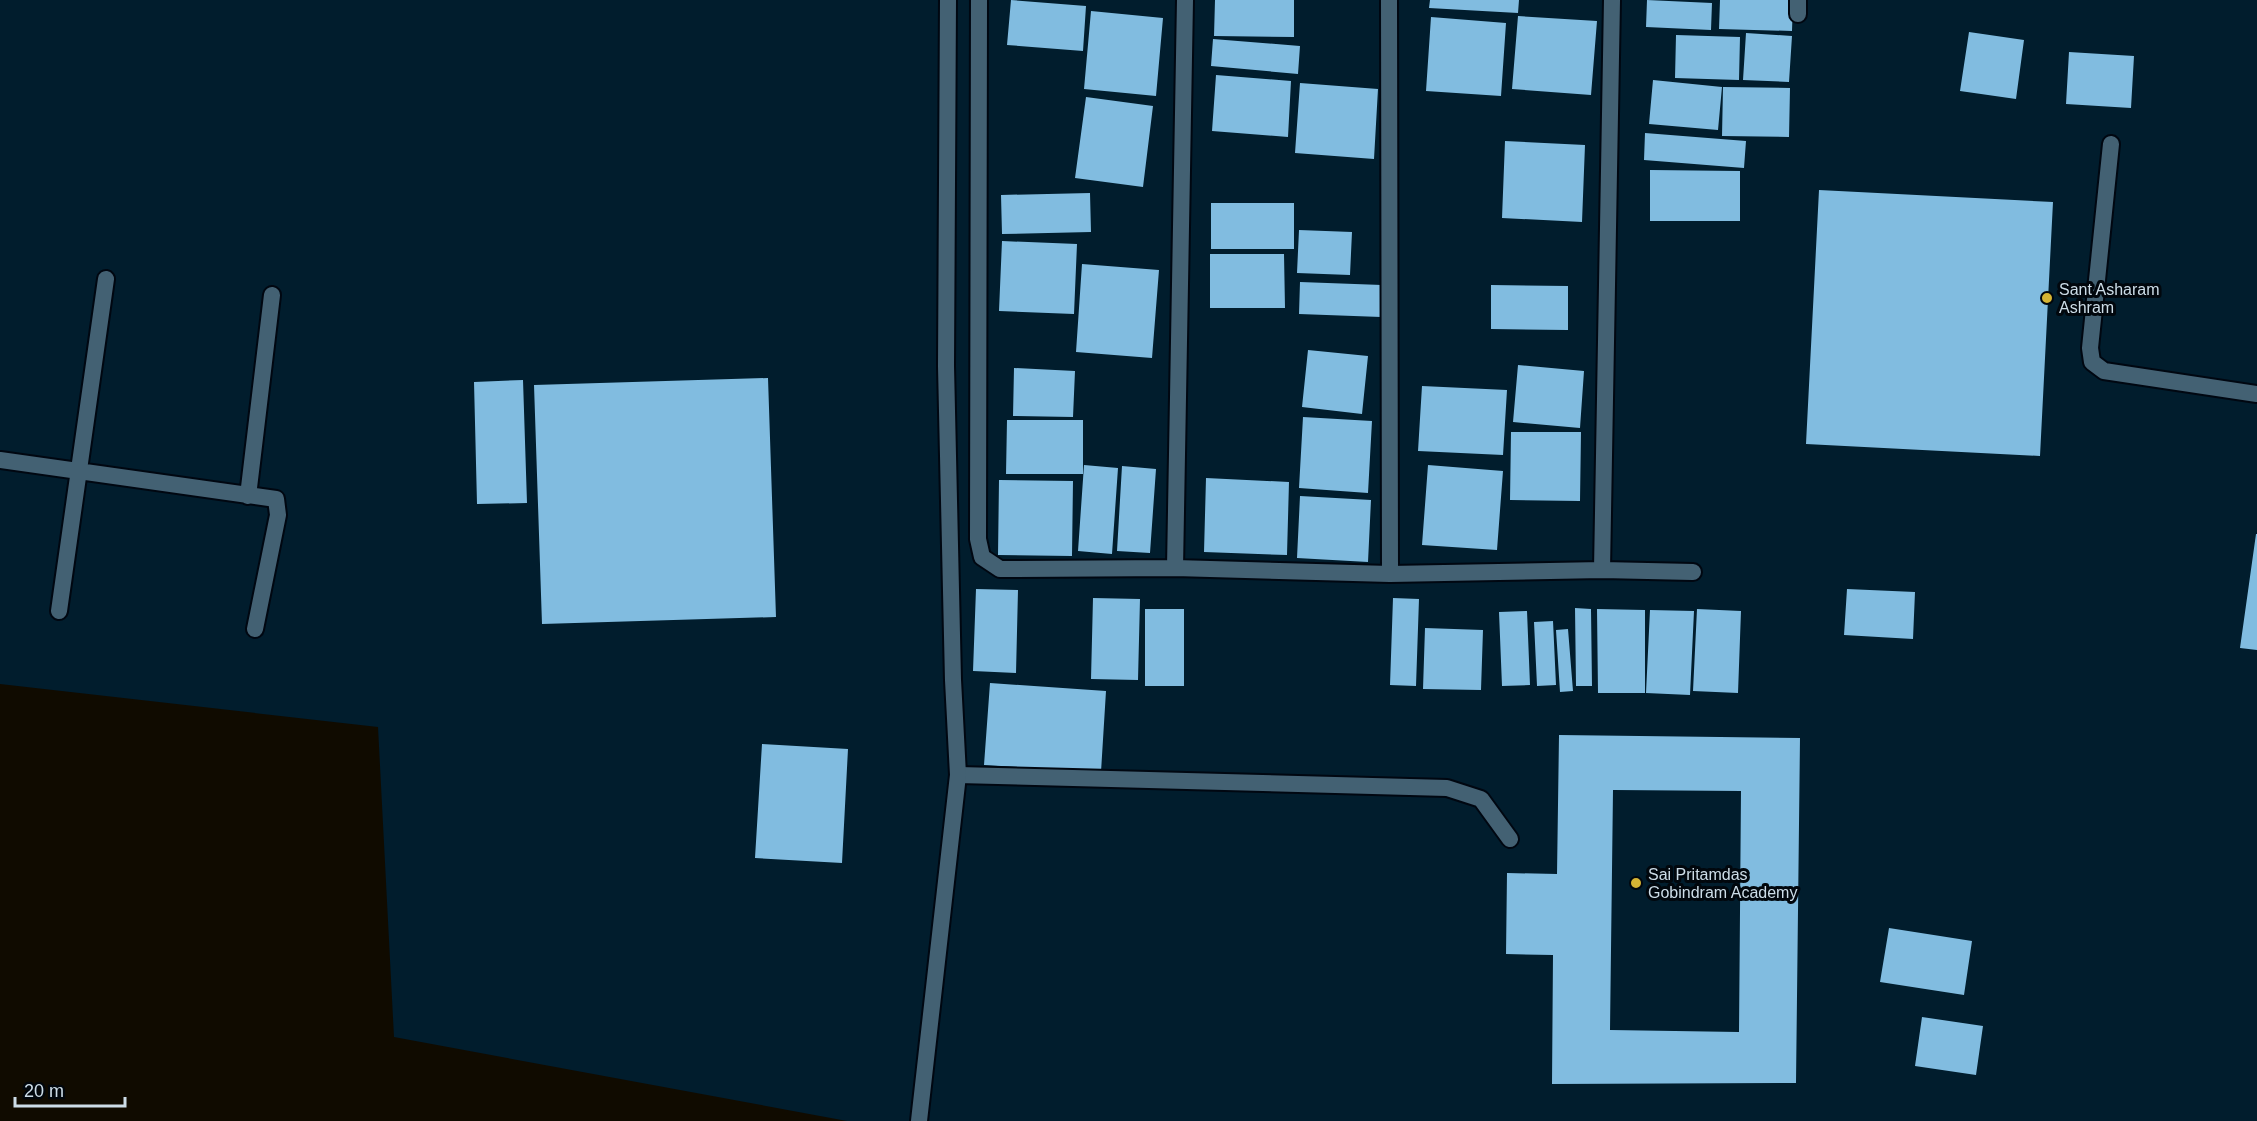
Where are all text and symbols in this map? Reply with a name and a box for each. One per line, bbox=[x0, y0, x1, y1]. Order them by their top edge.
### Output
place label: Sant Asharam Ashram bbox=[2059, 281, 2160, 316]
marker: Sant Asharam Ashram bbox=[2040, 291, 2054, 305]
place label: Sai Pritamdas Gobindram Academy bbox=[1648, 866, 1797, 901]
marker: Sai Pritamdas Gobindram Academy bbox=[1629, 876, 1643, 890]
scale bar bbox=[15, 1070, 124, 1108]
text: 20 m bbox=[24, 1081, 64, 1101]

